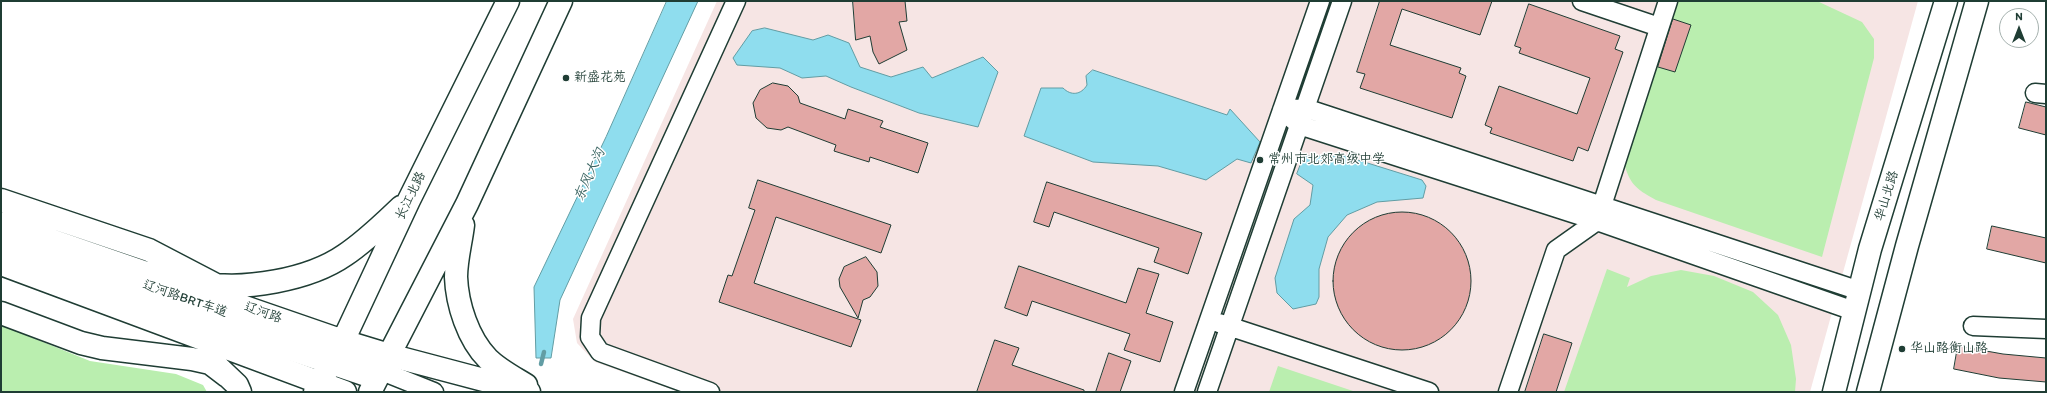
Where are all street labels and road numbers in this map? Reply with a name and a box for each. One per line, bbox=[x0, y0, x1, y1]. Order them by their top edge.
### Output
street label: 长江北路 bbox=[393, 169, 429, 223]
street label: 华山北路 bbox=[1872, 169, 1902, 223]
street label: 辽河路BRT车道 bbox=[141, 277, 229, 321]
street label: 辽河路 bbox=[242, 299, 284, 327]

